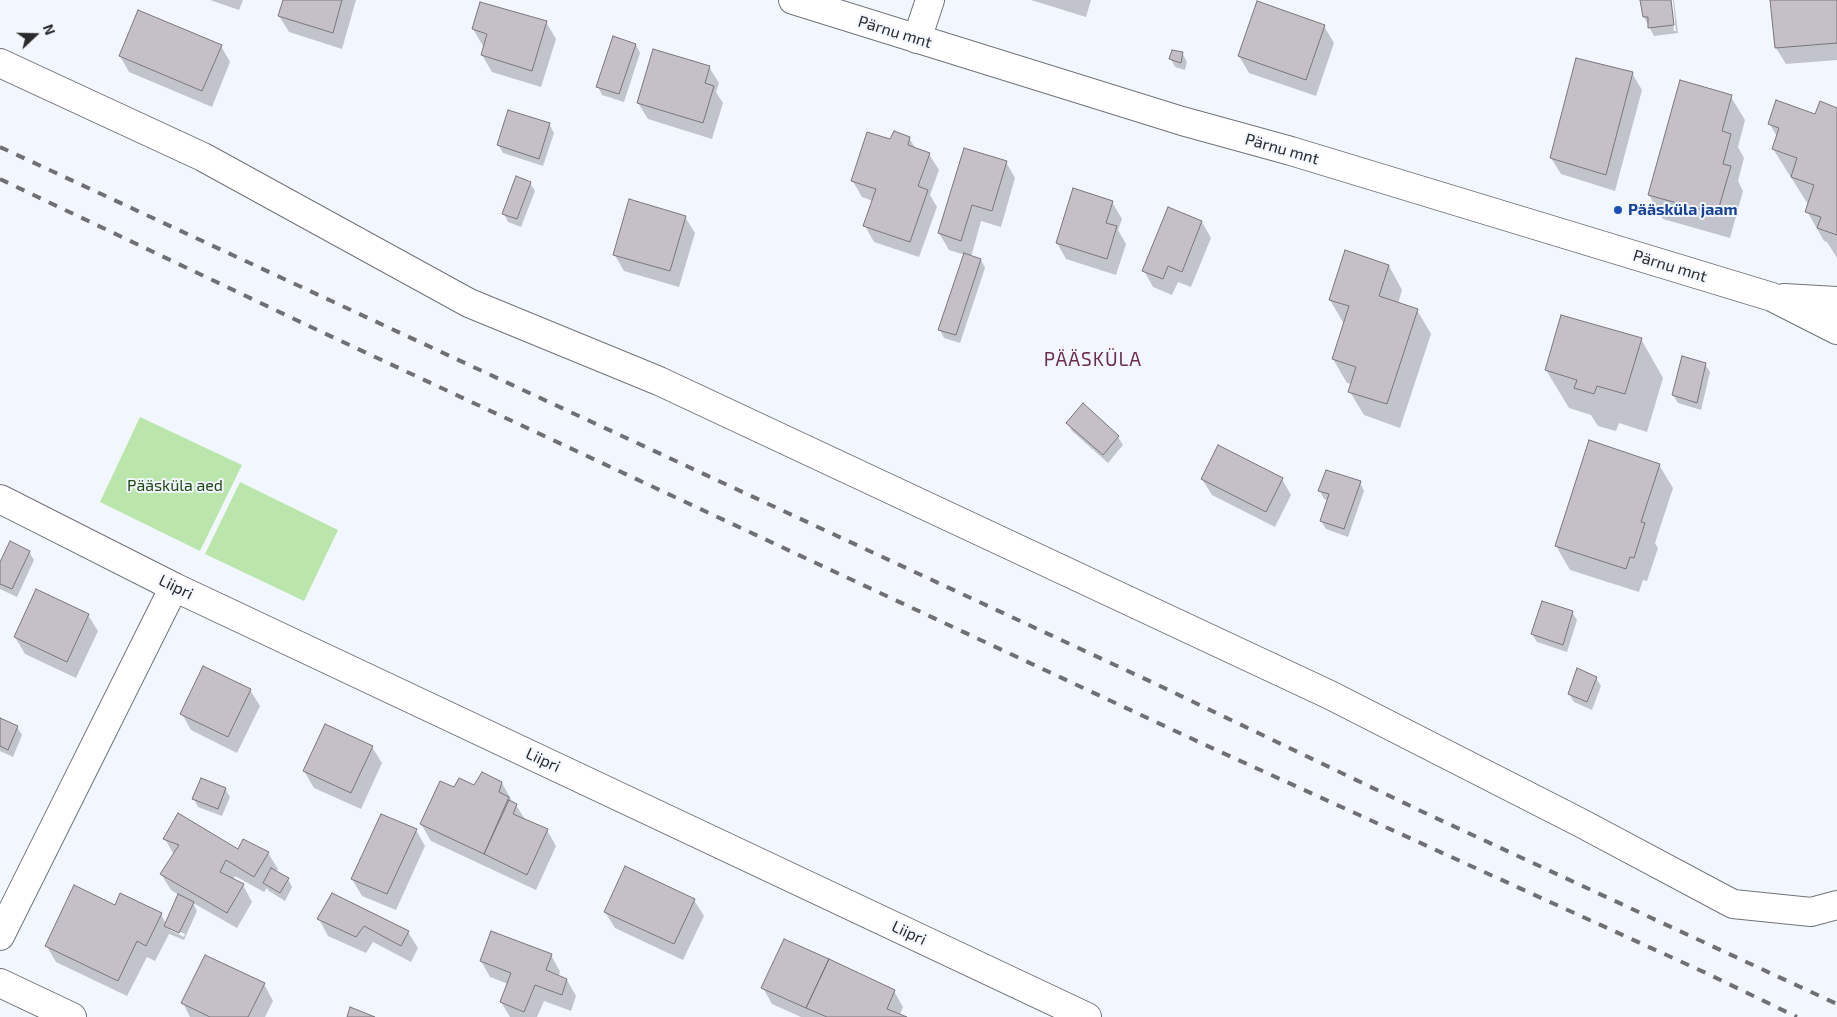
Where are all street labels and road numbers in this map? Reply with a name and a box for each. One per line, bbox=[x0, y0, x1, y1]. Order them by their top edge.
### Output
street label: Pärnu mnt bbox=[856, 12, 934, 52]
street label: Pärnu mnt bbox=[1243, 129, 1321, 169]
street label: Pärnu mnt bbox=[1631, 246, 1709, 286]
street label: Liipri bbox=[156, 571, 196, 603]
street label: Liipri bbox=[523, 744, 563, 776]
street label: Liipri bbox=[889, 917, 929, 949]

